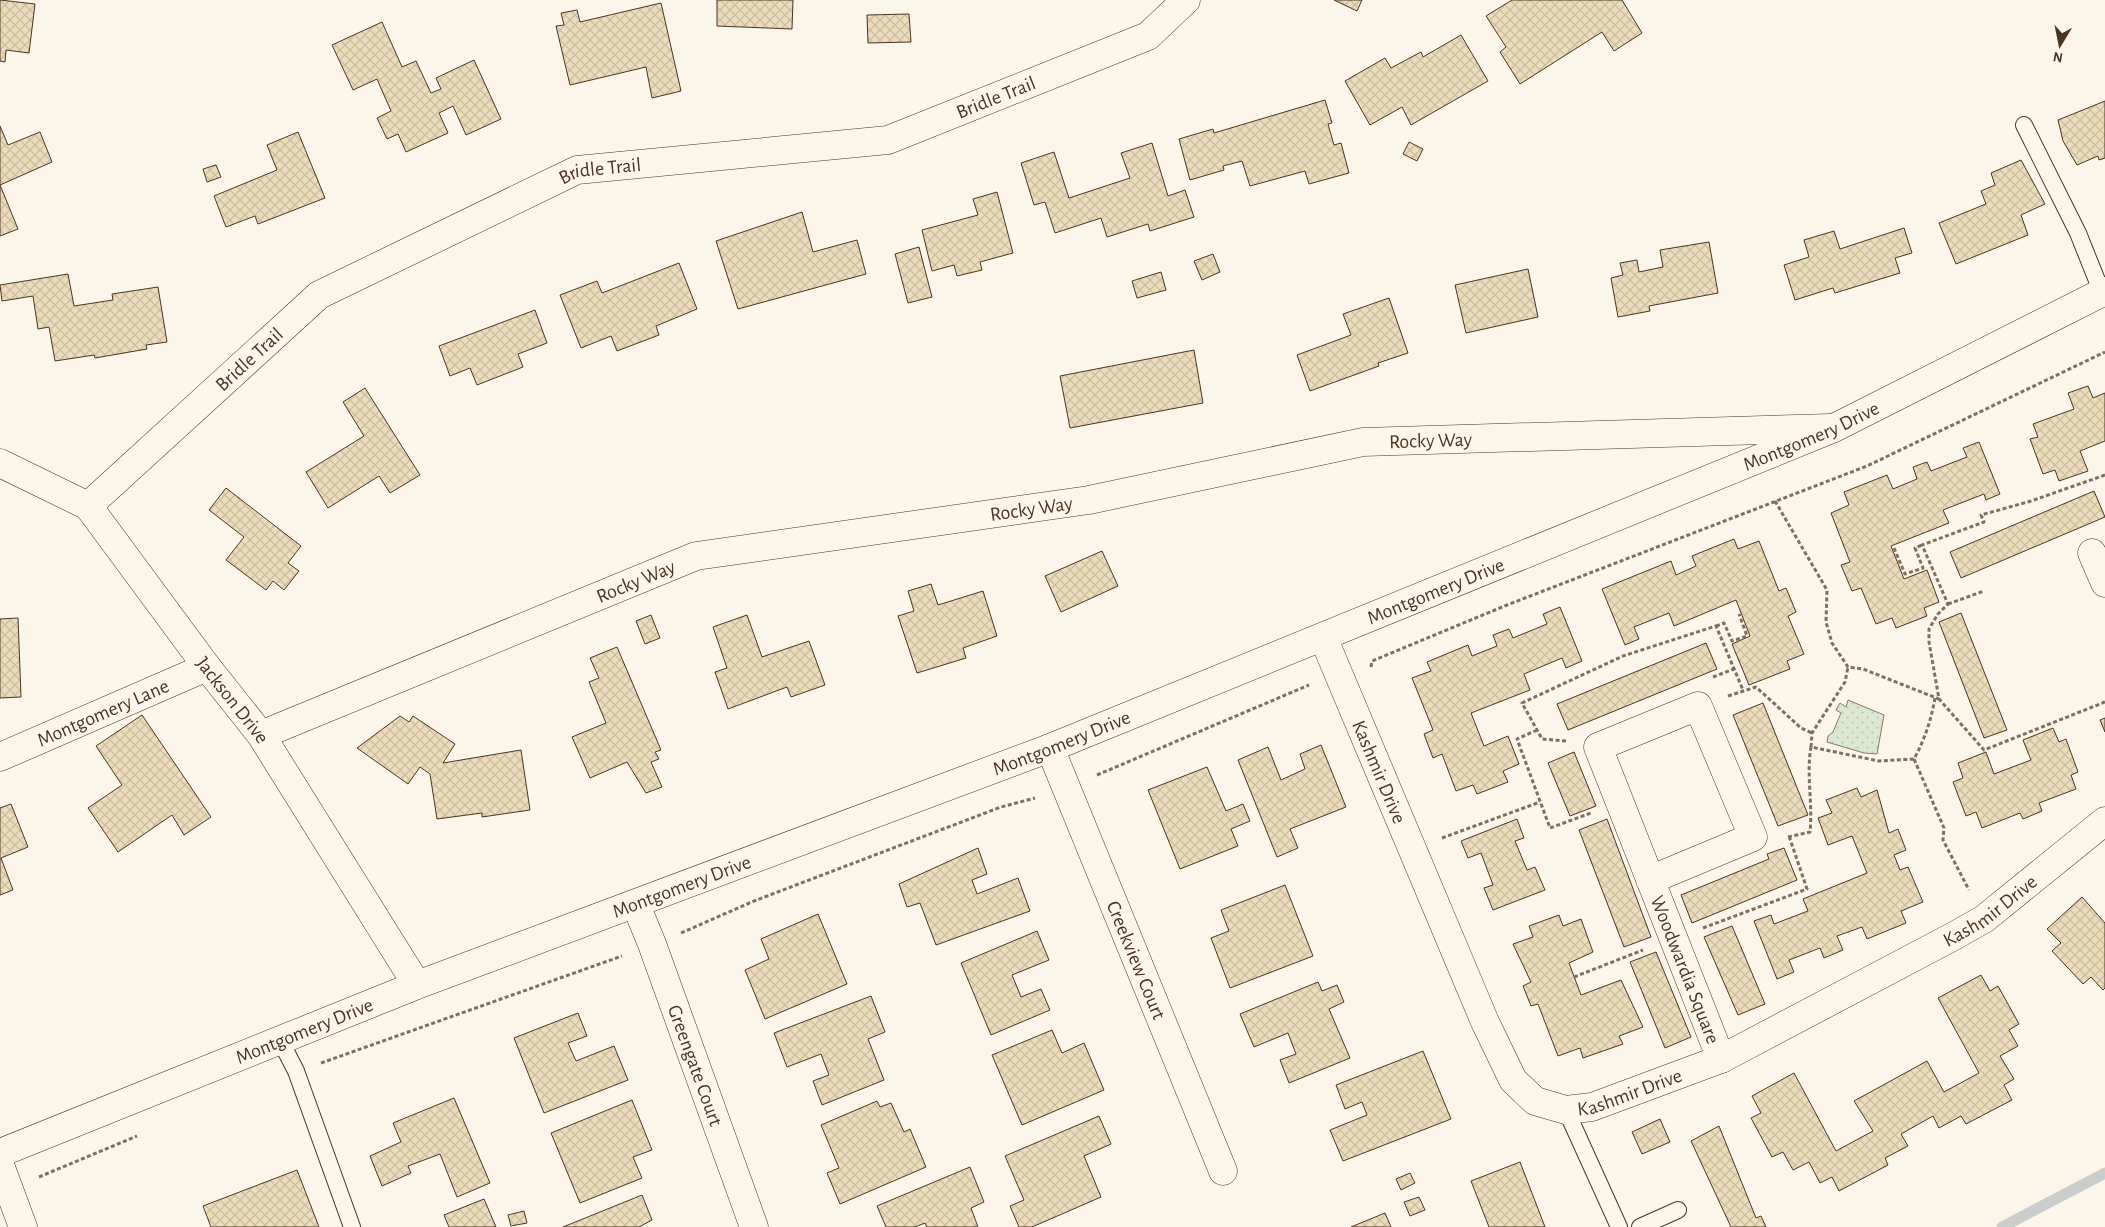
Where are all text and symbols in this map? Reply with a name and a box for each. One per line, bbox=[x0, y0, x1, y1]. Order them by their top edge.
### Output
north arrow bbox=[2035, 20, 2085, 70]
text: N bbox=[2052, 49, 2064, 65]
street label: Bridle Trail bbox=[954, 73, 1039, 123]
street label: Bridle Trail bbox=[556, 155, 642, 188]
street label: Bridle Trail bbox=[212, 324, 287, 395]
street label: Montgomery Drive bbox=[1740, 398, 1883, 475]
street label: Rocky Way bbox=[1389, 430, 1473, 452]
street label: Rocky Way bbox=[989, 493, 1074, 525]
street label: Montgomery Drive bbox=[1365, 555, 1507, 628]
street label: Rocky Way bbox=[594, 557, 679, 607]
street label: Jackson Drive bbox=[192, 653, 272, 747]
street label: Montgomery Lane bbox=[34, 676, 172, 751]
street label: Montgomery Drive bbox=[990, 707, 1133, 780]
street label: Kashmir Drive bbox=[1348, 717, 1409, 826]
street label: Montgomery Drive bbox=[610, 852, 754, 922]
street label: Kashmir Drive bbox=[1940, 871, 2041, 951]
street label: Woodwardia Square bbox=[1647, 893, 1723, 1047]
street label: Creekview Court bbox=[1103, 898, 1169, 1023]
street label: Montgomery Drive bbox=[233, 995, 376, 1068]
street label: Greengate Court bbox=[664, 1002, 726, 1129]
street label: Kashmir Drive bbox=[1576, 1065, 1685, 1120]

